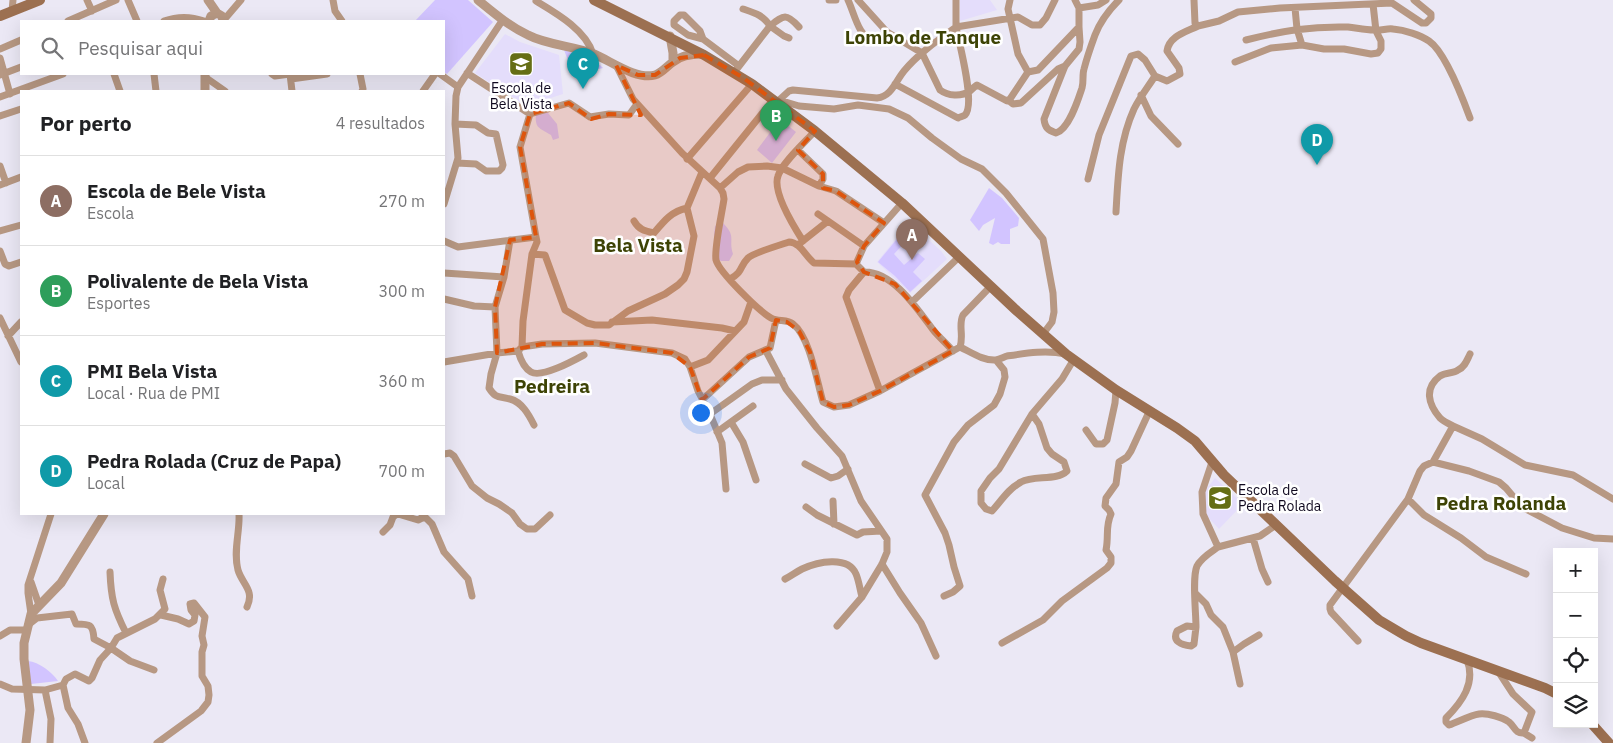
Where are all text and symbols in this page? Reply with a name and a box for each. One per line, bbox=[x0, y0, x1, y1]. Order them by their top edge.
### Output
search box bbox=[20, 20, 445, 75]
district label: Lombo de Tanque bbox=[845, 25, 1001, 49]
icon: search bbox=[38, 34, 66, 62]
text: Pesquisar aqui bbox=[78, 36, 203, 60]
pin: C bbox=[567, 48, 599, 89]
school or university icon: Escola de Bela Vista bbox=[508, 51, 534, 77]
place label: Escola de Bela Vista bbox=[490, 79, 553, 113]
pin: B bbox=[760, 100, 792, 141]
text: Por perto bbox=[40, 109, 132, 137]
text: 4 resultados bbox=[336, 113, 425, 133]
pin: D bbox=[1301, 124, 1333, 165]
text: Escola de Bele Vista bbox=[87, 179, 266, 203]
text: A bbox=[51, 191, 61, 211]
text: 270 m bbox=[378, 191, 425, 211]
text: Escola bbox=[87, 203, 134, 223]
pin: A bbox=[896, 219, 928, 260]
district label: Bela Vista bbox=[593, 233, 683, 257]
text: Polivalente de Bela Vista bbox=[87, 269, 308, 293]
text: B bbox=[51, 281, 61, 301]
text: 300 m bbox=[378, 281, 425, 301]
text: Esportes bbox=[87, 293, 150, 313]
text: PMI Bela Vista bbox=[87, 359, 217, 383]
text: C bbox=[51, 371, 61, 391]
text: 360 m bbox=[378, 371, 425, 391]
district label: Pedreira bbox=[514, 374, 590, 398]
text: Local · Rua de PMI bbox=[87, 383, 220, 403]
your location bbox=[688, 400, 714, 426]
text: Pedra Rolada (Cruz de Papa) bbox=[87, 449, 341, 473]
text: D bbox=[50, 461, 62, 481]
text: 700 m bbox=[378, 461, 425, 481]
text: Local bbox=[87, 473, 125, 493]
place label: Escola de Pedra Rolada bbox=[1238, 481, 1322, 515]
school or university icon: Escola de Pedra Rolada bbox=[1207, 485, 1233, 511]
district label: Pedra Rolanda bbox=[1436, 491, 1566, 515]
map controls bbox=[1553, 548, 1598, 728]
button: + bbox=[1553, 548, 1598, 593]
button: − bbox=[1553, 593, 1598, 638]
button: locate bbox=[1553, 638, 1598, 683]
button: layers bbox=[1553, 683, 1598, 728]

